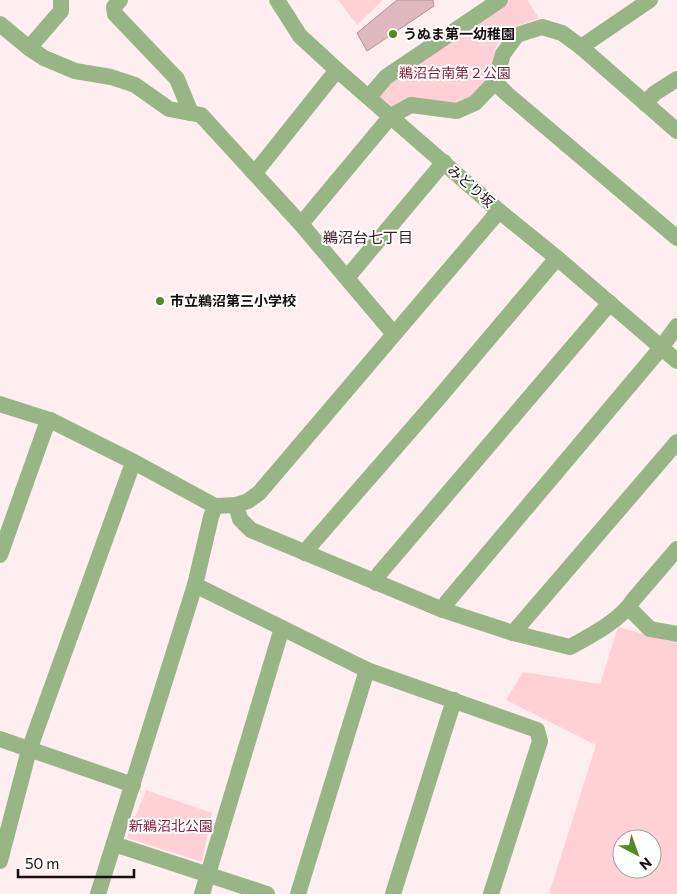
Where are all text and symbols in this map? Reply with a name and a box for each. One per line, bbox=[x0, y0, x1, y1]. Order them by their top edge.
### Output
place label: うぬま第一幼稚園 bbox=[403, 25, 515, 42]
marker: うぬま第一幼稚園 bbox=[387, 28, 399, 40]
park label: 鵜沼台南第２公園 bbox=[399, 64, 511, 81]
street label: みどり坂 bbox=[445, 161, 498, 210]
district label: 鵜沼台七丁目 bbox=[323, 228, 413, 246]
place label: 市立鵜沼第三小学校 bbox=[170, 292, 296, 309]
marker: 市立鵜沼第三小学校 bbox=[154, 295, 166, 307]
park label: 新鵜沼北公園 bbox=[129, 817, 213, 834]
north arrow bbox=[612, 829, 662, 879]
scale bar bbox=[18, 846, 134, 878]
text: 50 m bbox=[25, 854, 59, 872]
text: N bbox=[636, 854, 655, 874]

